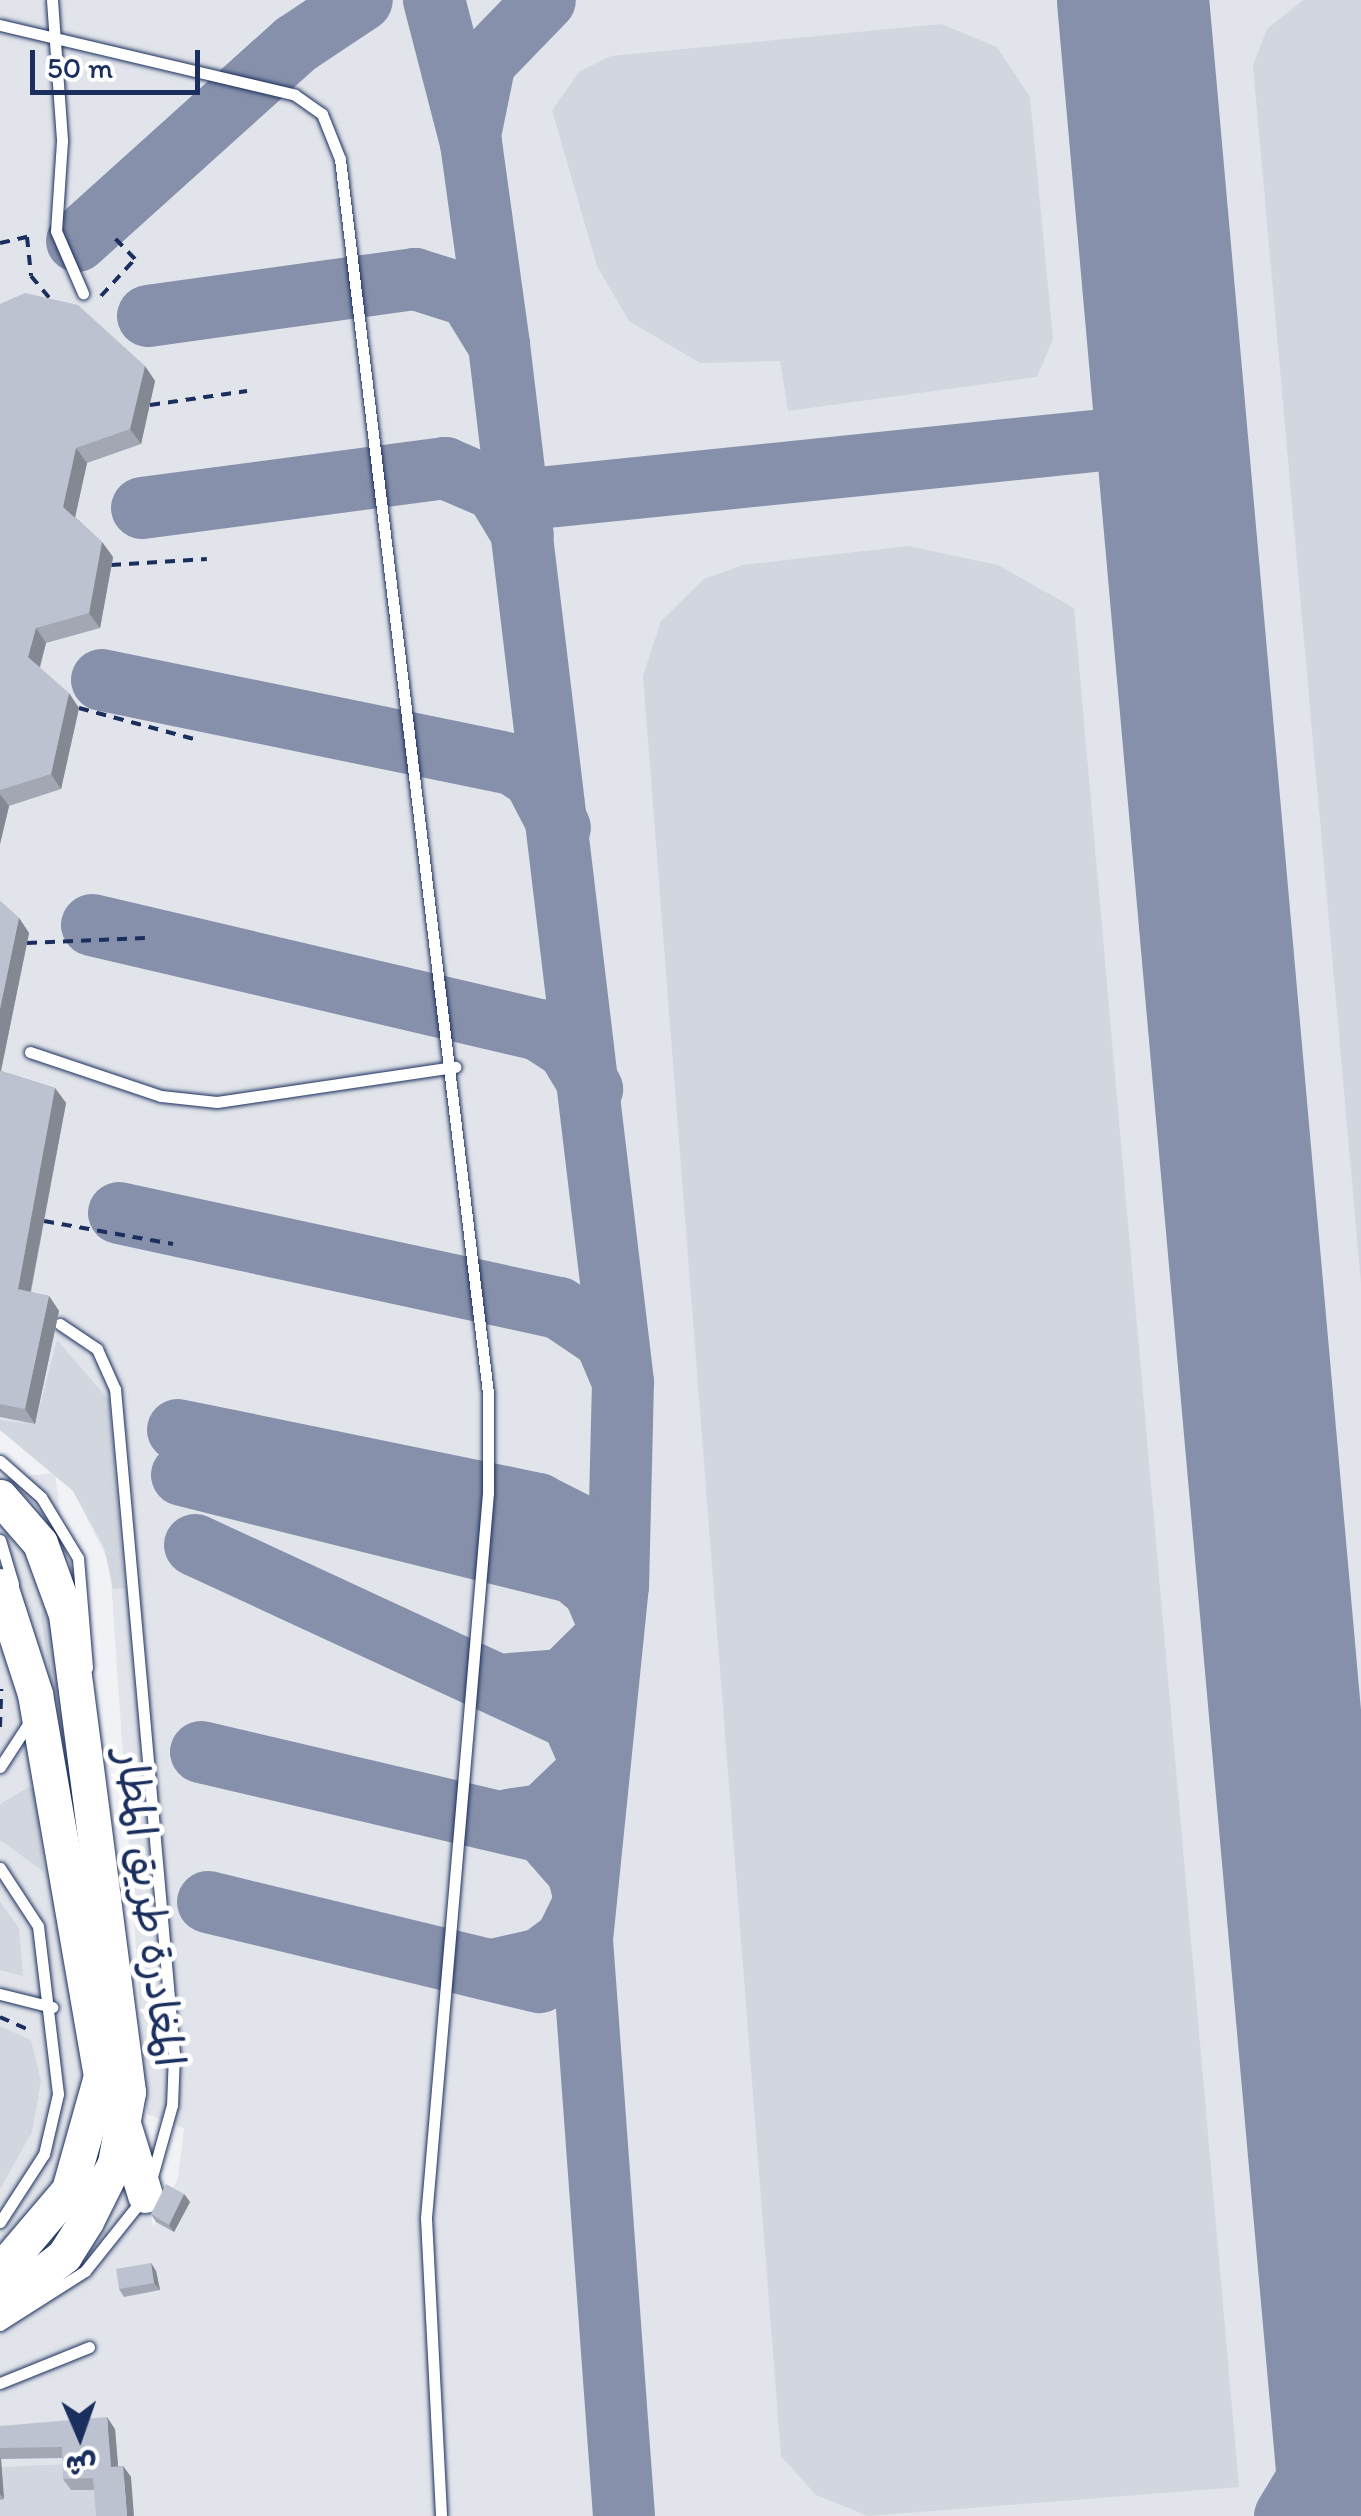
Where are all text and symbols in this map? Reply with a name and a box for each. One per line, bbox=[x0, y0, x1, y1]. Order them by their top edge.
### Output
scale bar bbox=[35, 30, 205, 92]
text: 50 m bbox=[47, 49, 113, 86]
street label: المغادرة طريق المطار bbox=[106, 1746, 194, 2070]
north arrow bbox=[30, 2386, 130, 2486]
text: ش bbox=[65, 2448, 97, 2484]

